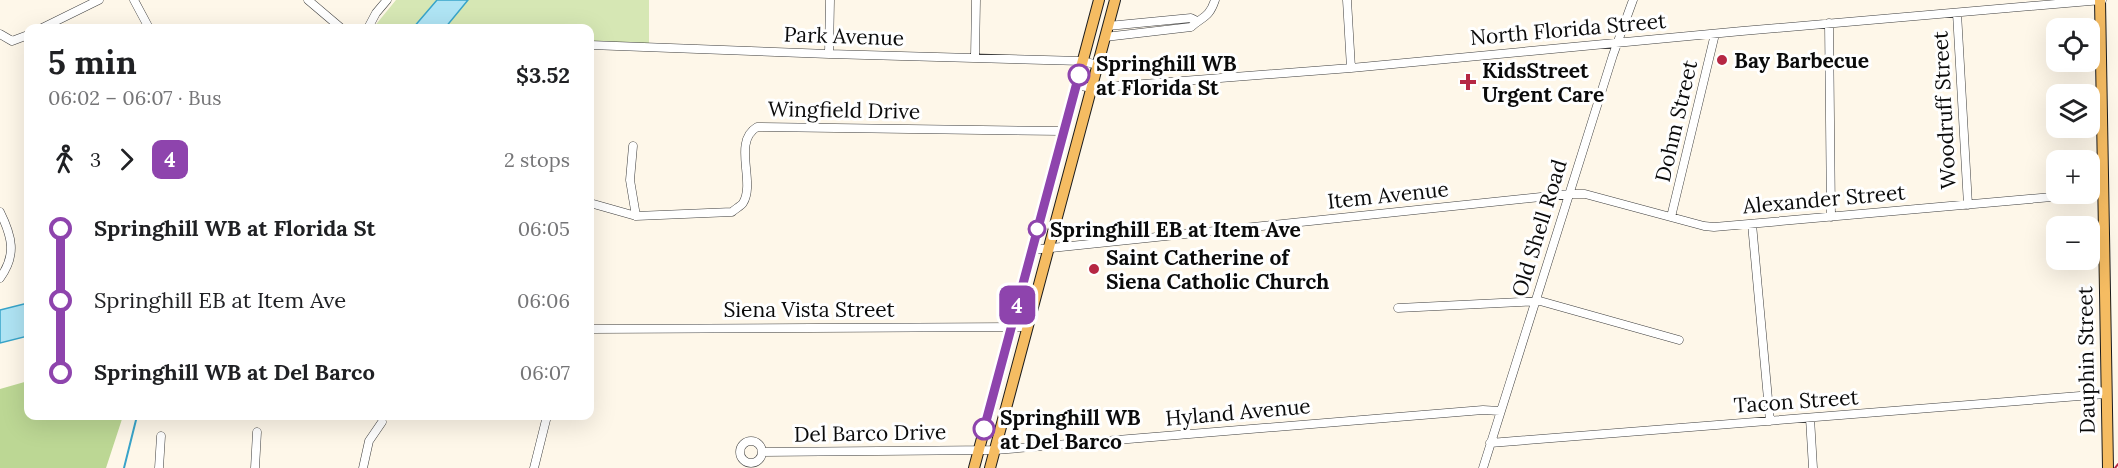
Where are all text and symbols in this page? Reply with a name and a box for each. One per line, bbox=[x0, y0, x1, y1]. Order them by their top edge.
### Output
street label: North Florida Street bbox=[1469, 7, 1668, 51]
map controls bbox=[2046, 18, 2100, 270]
button: locate bbox=[2046, 18, 2100, 72]
street label: Park Avenue bbox=[783, 20, 905, 52]
street label: Woodruff Street bbox=[1926, 29, 1962, 190]
text: 5 min bbox=[48, 41, 137, 83]
place label: Bay Barbecue bbox=[1734, 47, 1869, 74]
place label: Springhill WB at Florida St bbox=[1096, 50, 1237, 101]
marker: Bay Barbecue bbox=[1715, 53, 1729, 67]
place label: KidsStreet Urgent Care bbox=[1482, 57, 1604, 108]
street label: Dohm Street bbox=[1649, 57, 1703, 185]
text: $3.52 bbox=[516, 61, 570, 89]
marker: Springhill WB at Florida St bbox=[1068, 64, 1090, 86]
marker: KidsStreet Urgent Care bbox=[1459, 73, 1477, 91]
button: layers bbox=[2046, 84, 2100, 138]
text: 06:02 – 06:07 · Bus bbox=[48, 85, 222, 110]
street label: Wingfield Drive bbox=[768, 95, 920, 125]
icon: walk bbox=[48, 143, 81, 176]
icon: forward bbox=[110, 143, 143, 176]
text: 4 bbox=[164, 146, 176, 173]
text: 3 bbox=[90, 147, 101, 172]
text: 2 stops bbox=[504, 147, 570, 172]
button: + bbox=[2046, 150, 2100, 204]
street label: Old Shell Road bbox=[1505, 156, 1573, 300]
street label: Item Avenue bbox=[1326, 175, 1450, 215]
street label: Alexander Street bbox=[1741, 178, 1907, 220]
text: Springhill WB at Florida St bbox=[94, 214, 376, 242]
text: 06:05 bbox=[518, 216, 570, 241]
place label: Springhill EB at Item Ave bbox=[1050, 216, 1301, 243]
button: − bbox=[2046, 216, 2100, 270]
marker: Springhill EB at Item Ave bbox=[1028, 220, 1046, 238]
place label: Saint Catherine of Siena Catholic Church bbox=[1106, 244, 1329, 295]
marker: Saint Catherine of Siena Catholic Church bbox=[1087, 262, 1101, 276]
street label: Dauphin Street bbox=[2071, 285, 2101, 434]
text: Springhill EB at Item Ave bbox=[94, 286, 346, 314]
line badge: 4 bbox=[998, 286, 1036, 324]
text: 06:06 bbox=[517, 288, 570, 313]
text: 4 bbox=[1011, 292, 1023, 319]
street label: Siena Vista Street bbox=[723, 296, 895, 323]
text: Springhill WB at Del Barco bbox=[94, 358, 375, 386]
text: 06:07 bbox=[520, 360, 570, 385]
street label: Tacon Street bbox=[1733, 383, 1860, 419]
street label: Hyland Avenue bbox=[1164, 392, 1312, 432]
place label: Springhill WB at Del Barco bbox=[1000, 404, 1141, 455]
street label: Del Barco Drive bbox=[794, 418, 946, 448]
marker: Springhill WB at Del Barco bbox=[973, 418, 995, 440]

